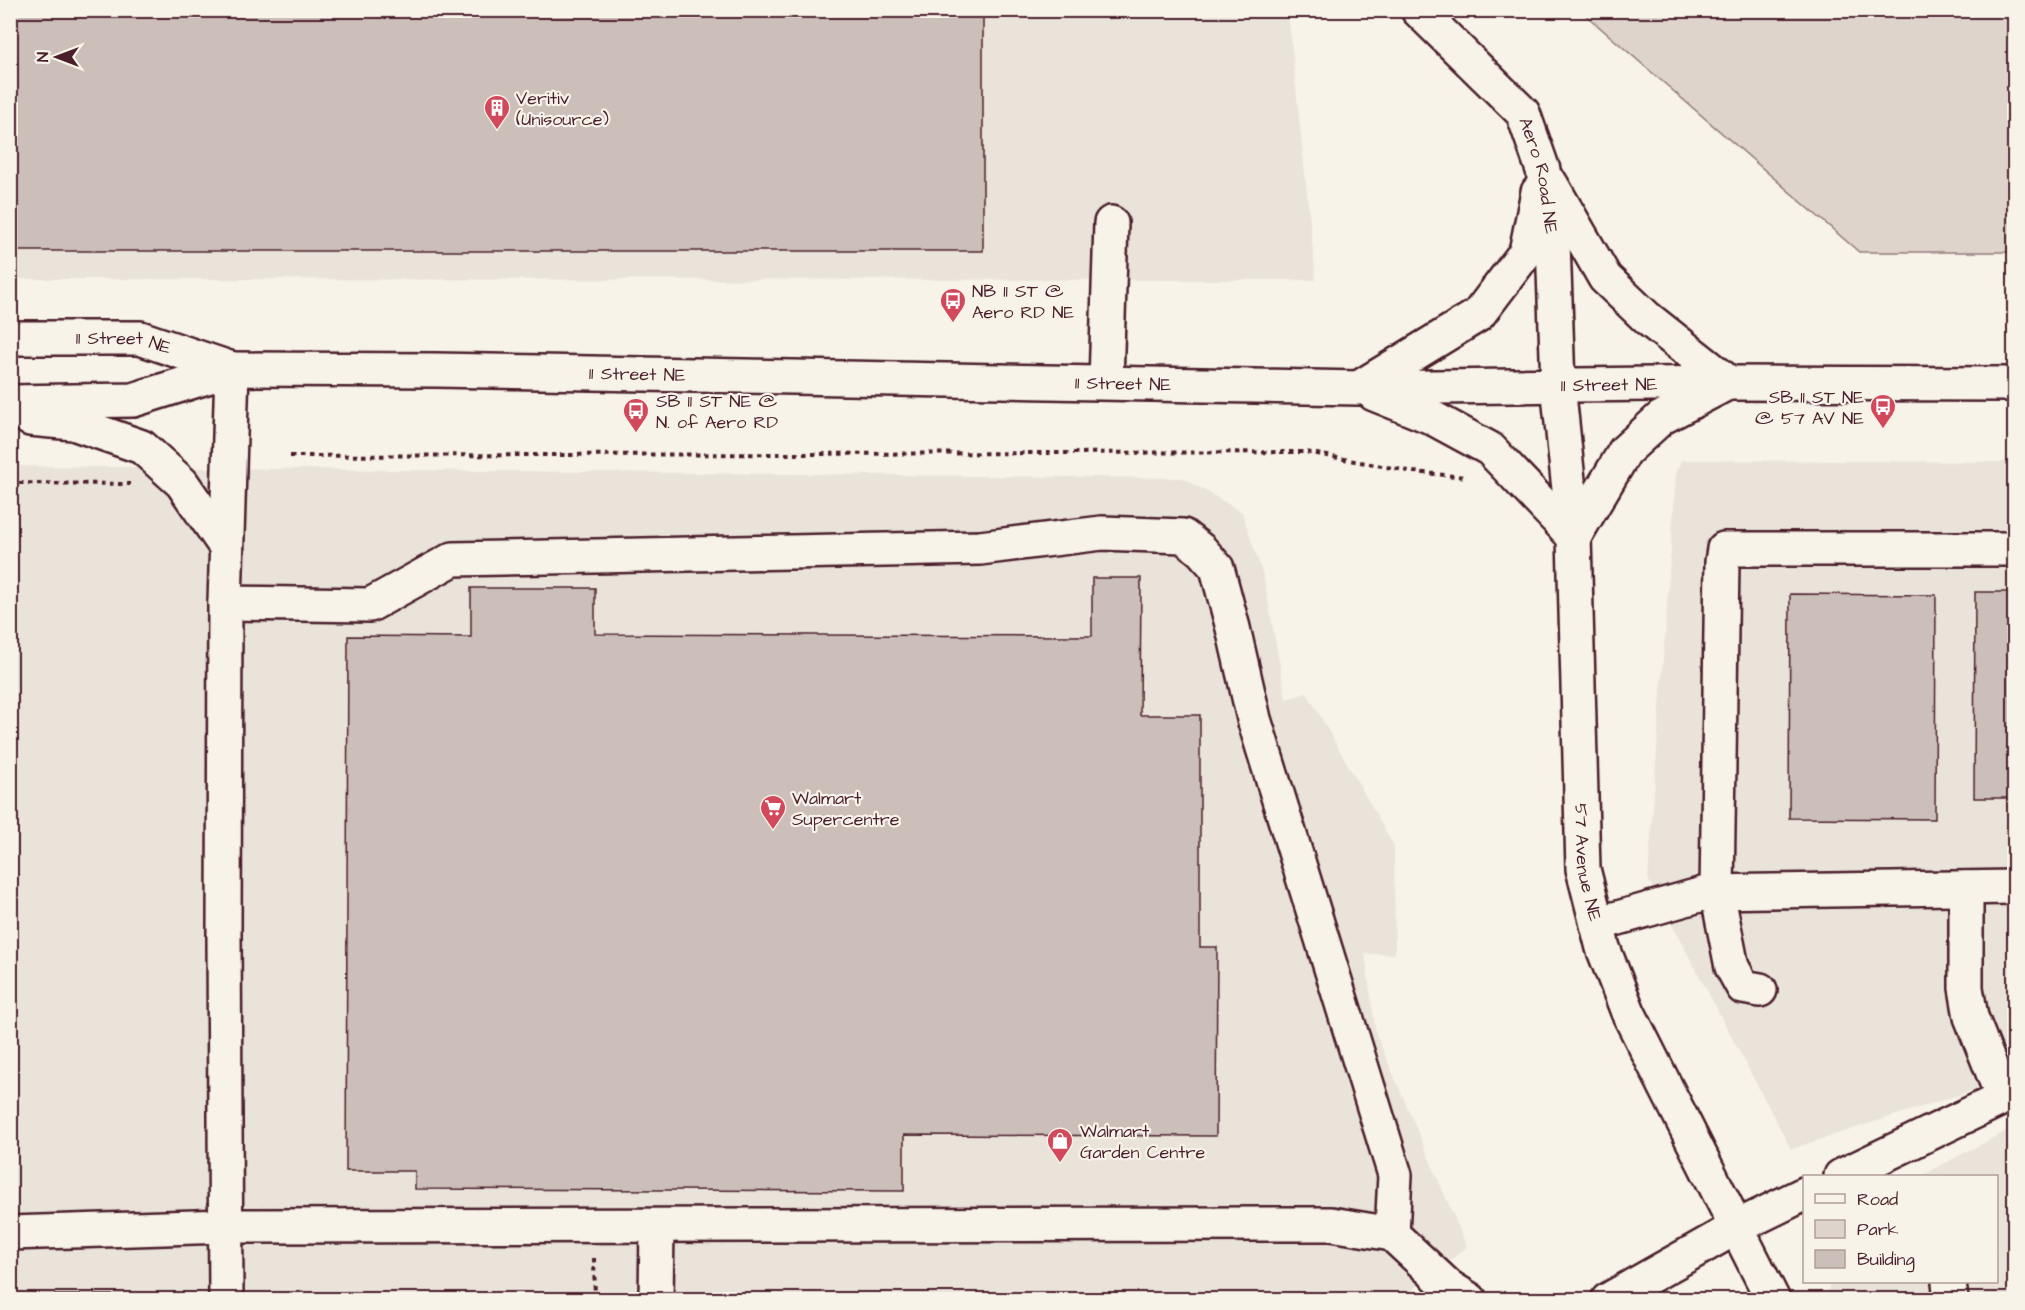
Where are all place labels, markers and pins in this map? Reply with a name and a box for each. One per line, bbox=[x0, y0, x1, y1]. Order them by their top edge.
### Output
place label: Veritiv (Unisource) bbox=[516, 86, 609, 132]
building icon: Veritiv (Unisource) bbox=[482, 93, 512, 131]
place label: NB 11 ST @ Aero RD NE bbox=[972, 279, 1075, 325]
bus stop icon: NB 11 ST @ Aero RD NE bbox=[938, 286, 968, 324]
place label: SB 11 ST NE @ 57 AV NE bbox=[1755, 385, 1864, 431]
place label: SB 11 ST NE @ N. of Aero RD bbox=[656, 389, 778, 435]
bus stop icon: SB 11 ST NE @ 57 AV NE bbox=[1868, 392, 1898, 430]
bus stop icon: SB 11 ST NE @ N. of Aero RD bbox=[621, 396, 651, 434]
place label: Walmart Supercentre bbox=[792, 786, 900, 832]
supermarket icon: Walmart Supercentre bbox=[758, 793, 788, 831]
place label: Walmart Garden Centre bbox=[1080, 1119, 1205, 1165]
shop icon: Walmart Garden Centre bbox=[1045, 1126, 1075, 1164]

